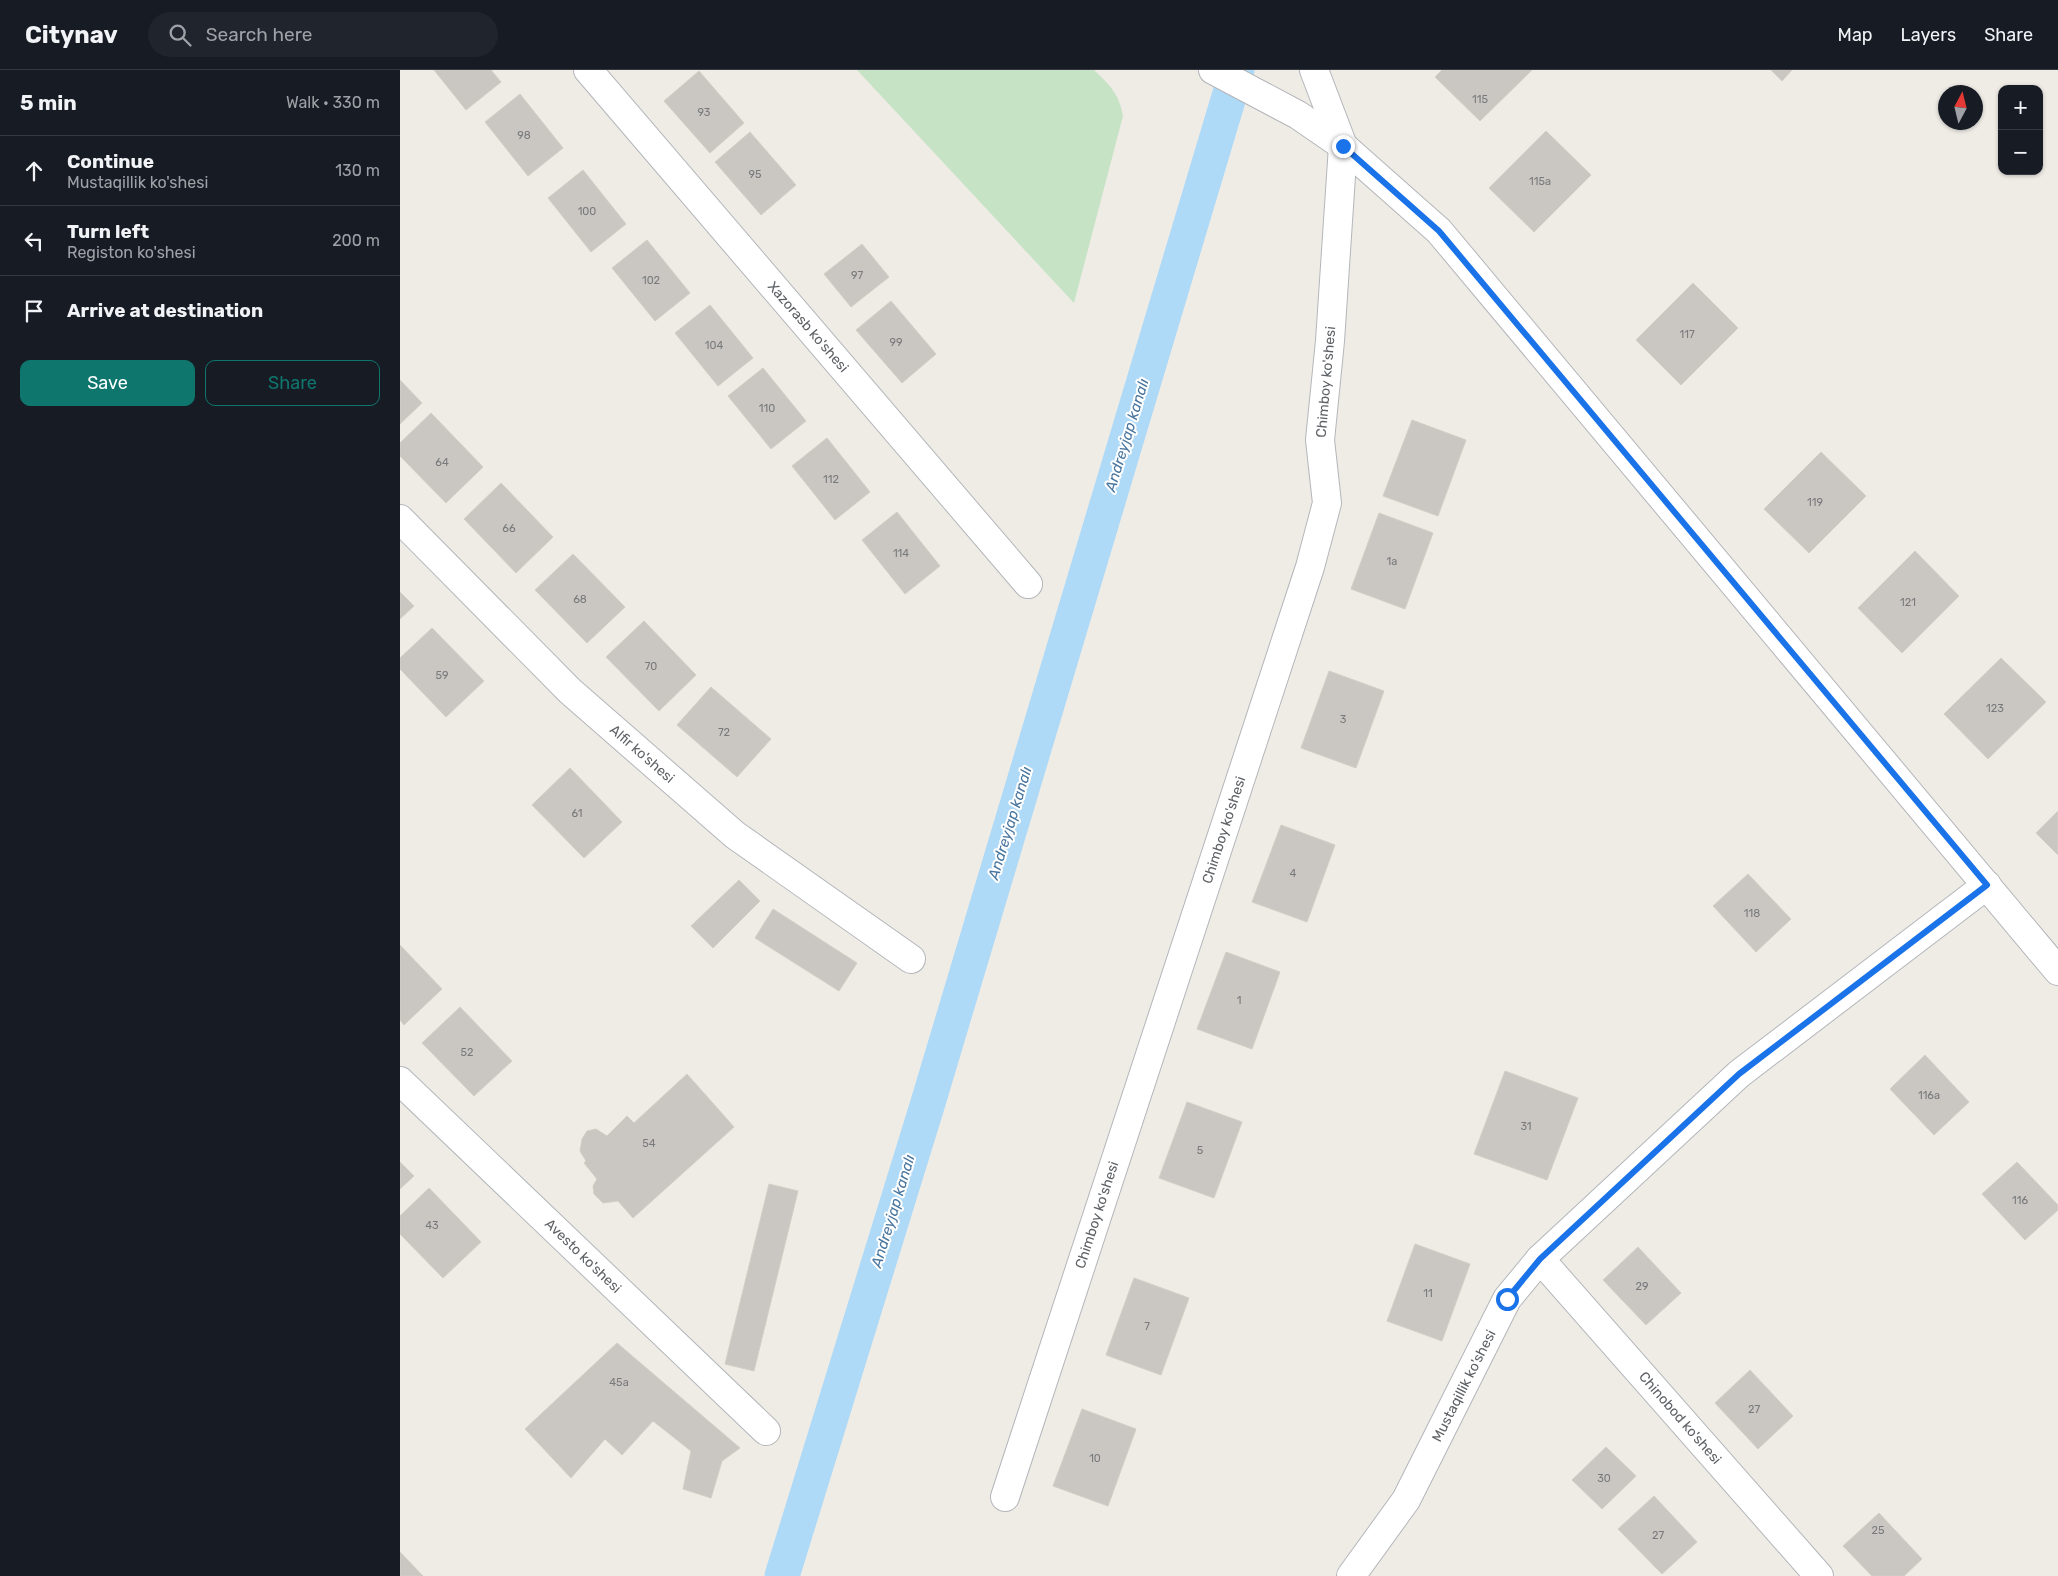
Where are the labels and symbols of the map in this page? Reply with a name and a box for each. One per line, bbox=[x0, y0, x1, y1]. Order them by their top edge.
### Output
north arrow bbox=[1938, 85, 1983, 130]
house number: 115 bbox=[1472, 93, 1488, 106]
house number: 93 bbox=[698, 106, 711, 119]
house number: 98 bbox=[517, 129, 531, 142]
route end bbox=[1332, 135, 1355, 158]
house number: 95 bbox=[748, 168, 762, 181]
house number: 115a bbox=[1529, 175, 1551, 188]
house number: 100 bbox=[578, 205, 596, 218]
house number: 97 bbox=[851, 269, 863, 282]
house number: 102 bbox=[642, 274, 660, 287]
street label: Xazorasb ko'shesi bbox=[764, 278, 852, 376]
street label: Chimboy ko'shesi bbox=[1313, 326, 1339, 438]
house number: 117 bbox=[1679, 328, 1695, 341]
house number: 99 bbox=[889, 336, 903, 349]
house number: 104 bbox=[705, 339, 723, 352]
water label: Andreyjap kanalı bbox=[1101, 376, 1153, 495]
house number: 110 bbox=[759, 402, 775, 415]
house number: 64 bbox=[435, 456, 449, 469]
house number: 112 bbox=[823, 473, 839, 486]
house number: 119 bbox=[1807, 496, 1823, 509]
house number: 66 bbox=[502, 522, 516, 535]
house number: 114 bbox=[893, 547, 909, 560]
house number: 1a bbox=[1387, 555, 1397, 568]
house number: 68 bbox=[573, 593, 587, 606]
house number: 121 bbox=[1900, 596, 1916, 609]
house number: 70 bbox=[645, 660, 657, 673]
house number: 59 bbox=[435, 669, 449, 682]
house number: 123 bbox=[1986, 702, 2004, 715]
house number: 3 bbox=[1340, 713, 1347, 726]
street label: Alfir ko'shesi bbox=[606, 721, 678, 787]
house number: 72 bbox=[718, 726, 730, 739]
water label: Andreyjap kanalı bbox=[984, 764, 1036, 883]
street label: Chimboy ko'shesi bbox=[1199, 774, 1249, 886]
house number: 61 bbox=[571, 807, 583, 820]
house number: 4 bbox=[1290, 867, 1297, 880]
house number: 118 bbox=[1744, 907, 1760, 920]
house number: 1 bbox=[1237, 994, 1241, 1007]
house number: 52 bbox=[461, 1046, 474, 1059]
house number: 116a bbox=[1918, 1089, 1940, 1102]
house number: 31 bbox=[1520, 1120, 1532, 1133]
house number: 54 bbox=[642, 1137, 656, 1150]
house number: 5 bbox=[1197, 1144, 1204, 1157]
water label: Andreyjap kanalı bbox=[867, 1152, 919, 1271]
street label: Chimboy ko'shesi bbox=[1072, 1159, 1122, 1271]
house number: 116 bbox=[2012, 1194, 2028, 1207]
street label: Avesto ko'shesi bbox=[541, 1215, 625, 1297]
house number: 43 bbox=[425, 1219, 439, 1232]
house number: 29 bbox=[1636, 1280, 1648, 1293]
house number: 11 bbox=[1423, 1287, 1433, 1300]
route start bbox=[1496, 1288, 1519, 1311]
house number: 7 bbox=[1144, 1320, 1150, 1333]
street label: Mustaqillik ko'shesi bbox=[1428, 1327, 1500, 1445]
street label: Chinobod ko'shesi bbox=[1635, 1368, 1725, 1468]
house number: 45a bbox=[609, 1376, 629, 1389]
house number: 27 bbox=[1748, 1403, 1760, 1416]
house number: 10 bbox=[1089, 1452, 1101, 1465]
house number: 30 bbox=[1597, 1472, 1611, 1485]
house number: 25 bbox=[1872, 1524, 1885, 1537]
house number: 27 bbox=[1652, 1529, 1664, 1542]

